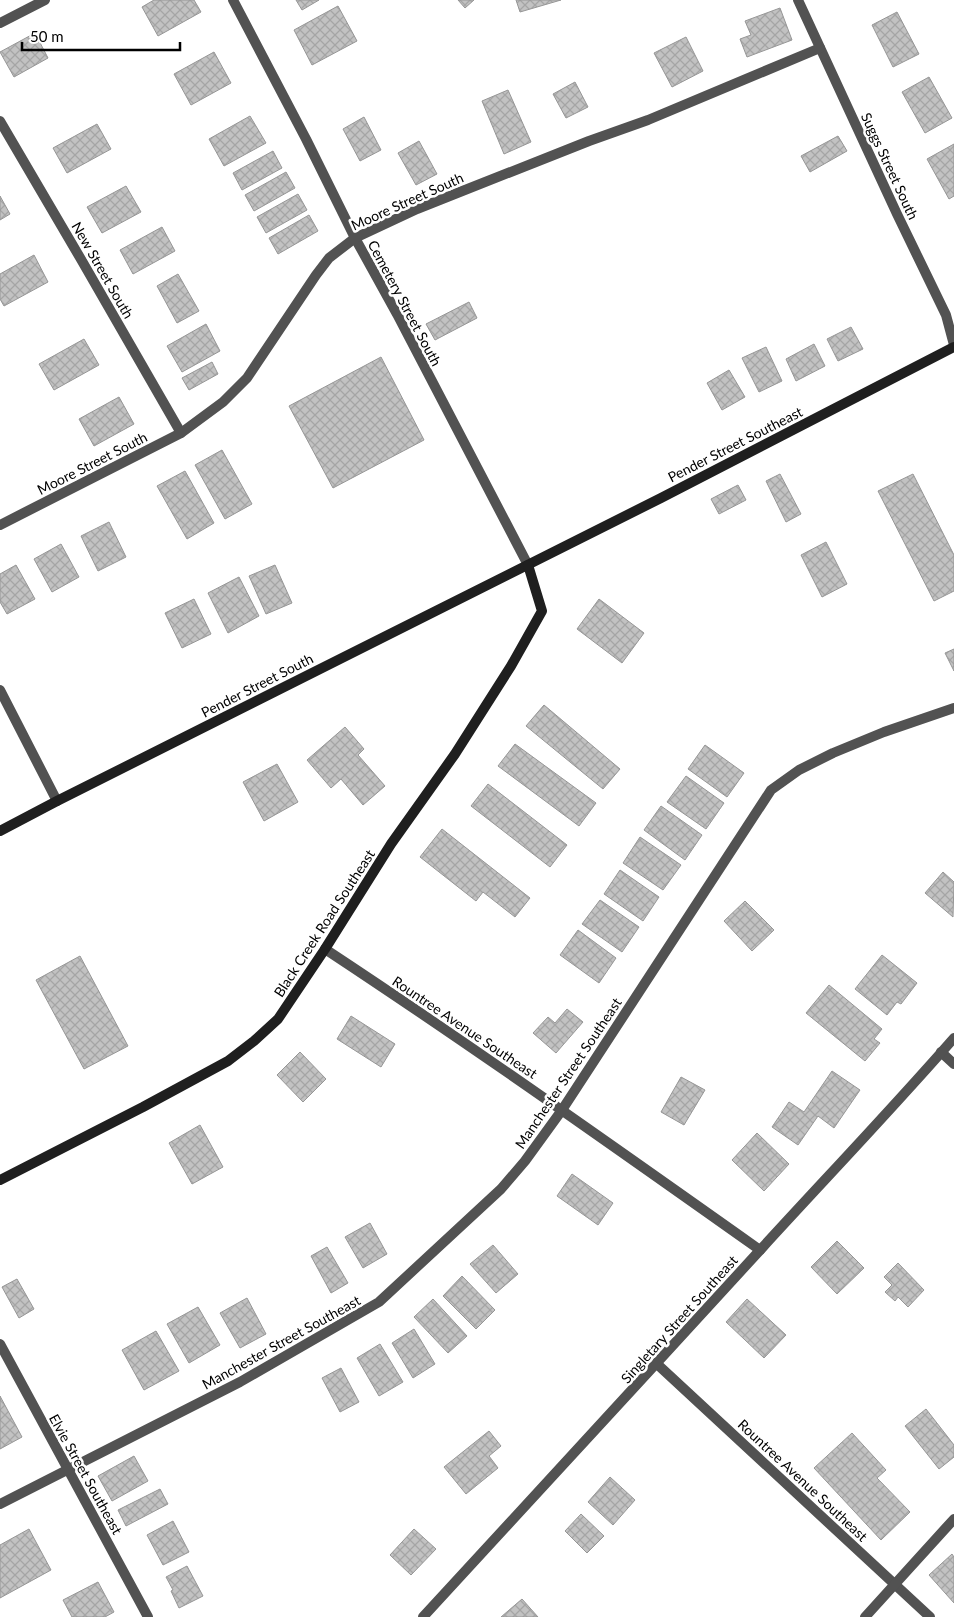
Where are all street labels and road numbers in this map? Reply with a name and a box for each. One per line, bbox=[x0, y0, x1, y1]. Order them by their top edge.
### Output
street label: Suggs Street South bbox=[858, 110, 922, 222]
street label: Moore Street South bbox=[348, 169, 466, 233]
street label: New Street South bbox=[68, 219, 138, 321]
street label: Cemetery Street South bbox=[365, 237, 445, 369]
street label: Pender Street Southeast bbox=[665, 403, 805, 485]
street label: Moore Street South bbox=[34, 428, 150, 498]
street label: Pender Street South bbox=[198, 649, 316, 721]
street label: Black Creek Road Southeast bbox=[270, 846, 378, 1000]
street label: Rountree Avenue Southeast bbox=[389, 972, 541, 1082]
street label: Manchester Street Southeast bbox=[511, 994, 625, 1152]
street label: Singletary Street Southeast bbox=[617, 1252, 741, 1386]
street label: Manchester Street Southeast bbox=[199, 1291, 363, 1393]
street label: Elvie Street Southeast bbox=[46, 1411, 126, 1537]
street label: Rountree Avenue Southeast bbox=[735, 1415, 871, 1545]

